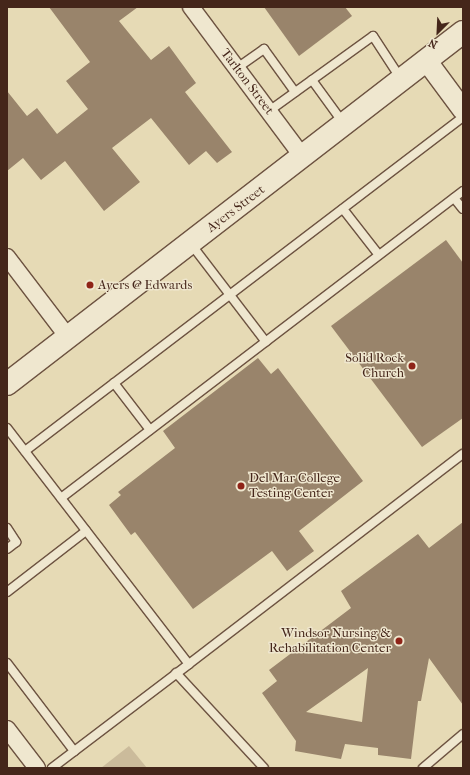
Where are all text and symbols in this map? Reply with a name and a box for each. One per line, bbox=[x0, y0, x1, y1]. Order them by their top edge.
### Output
north arrow bbox=[418, 12, 458, 52]
text: N bbox=[426, 36, 439, 51]
street label: Tarlton Street bbox=[217, 46, 277, 118]
street label: Ayers Street bbox=[204, 182, 268, 236]
place label: Ayers @ Edwards bbox=[98, 277, 192, 293]
marker: Ayers @ Edwards bbox=[85, 280, 95, 290]
place label: Solid Rock Church bbox=[345, 351, 404, 382]
marker: Solid Rock Church bbox=[407, 361, 417, 371]
place label: Del Mar College Testing Center bbox=[249, 471, 340, 502]
marker: Del Mar College Testing Center bbox=[236, 481, 246, 491]
place label: Windsor Nursing & Rehabilitation Center bbox=[269, 626, 391, 657]
marker: Windsor Nursing & Rehabilitation Center bbox=[394, 636, 404, 646]

